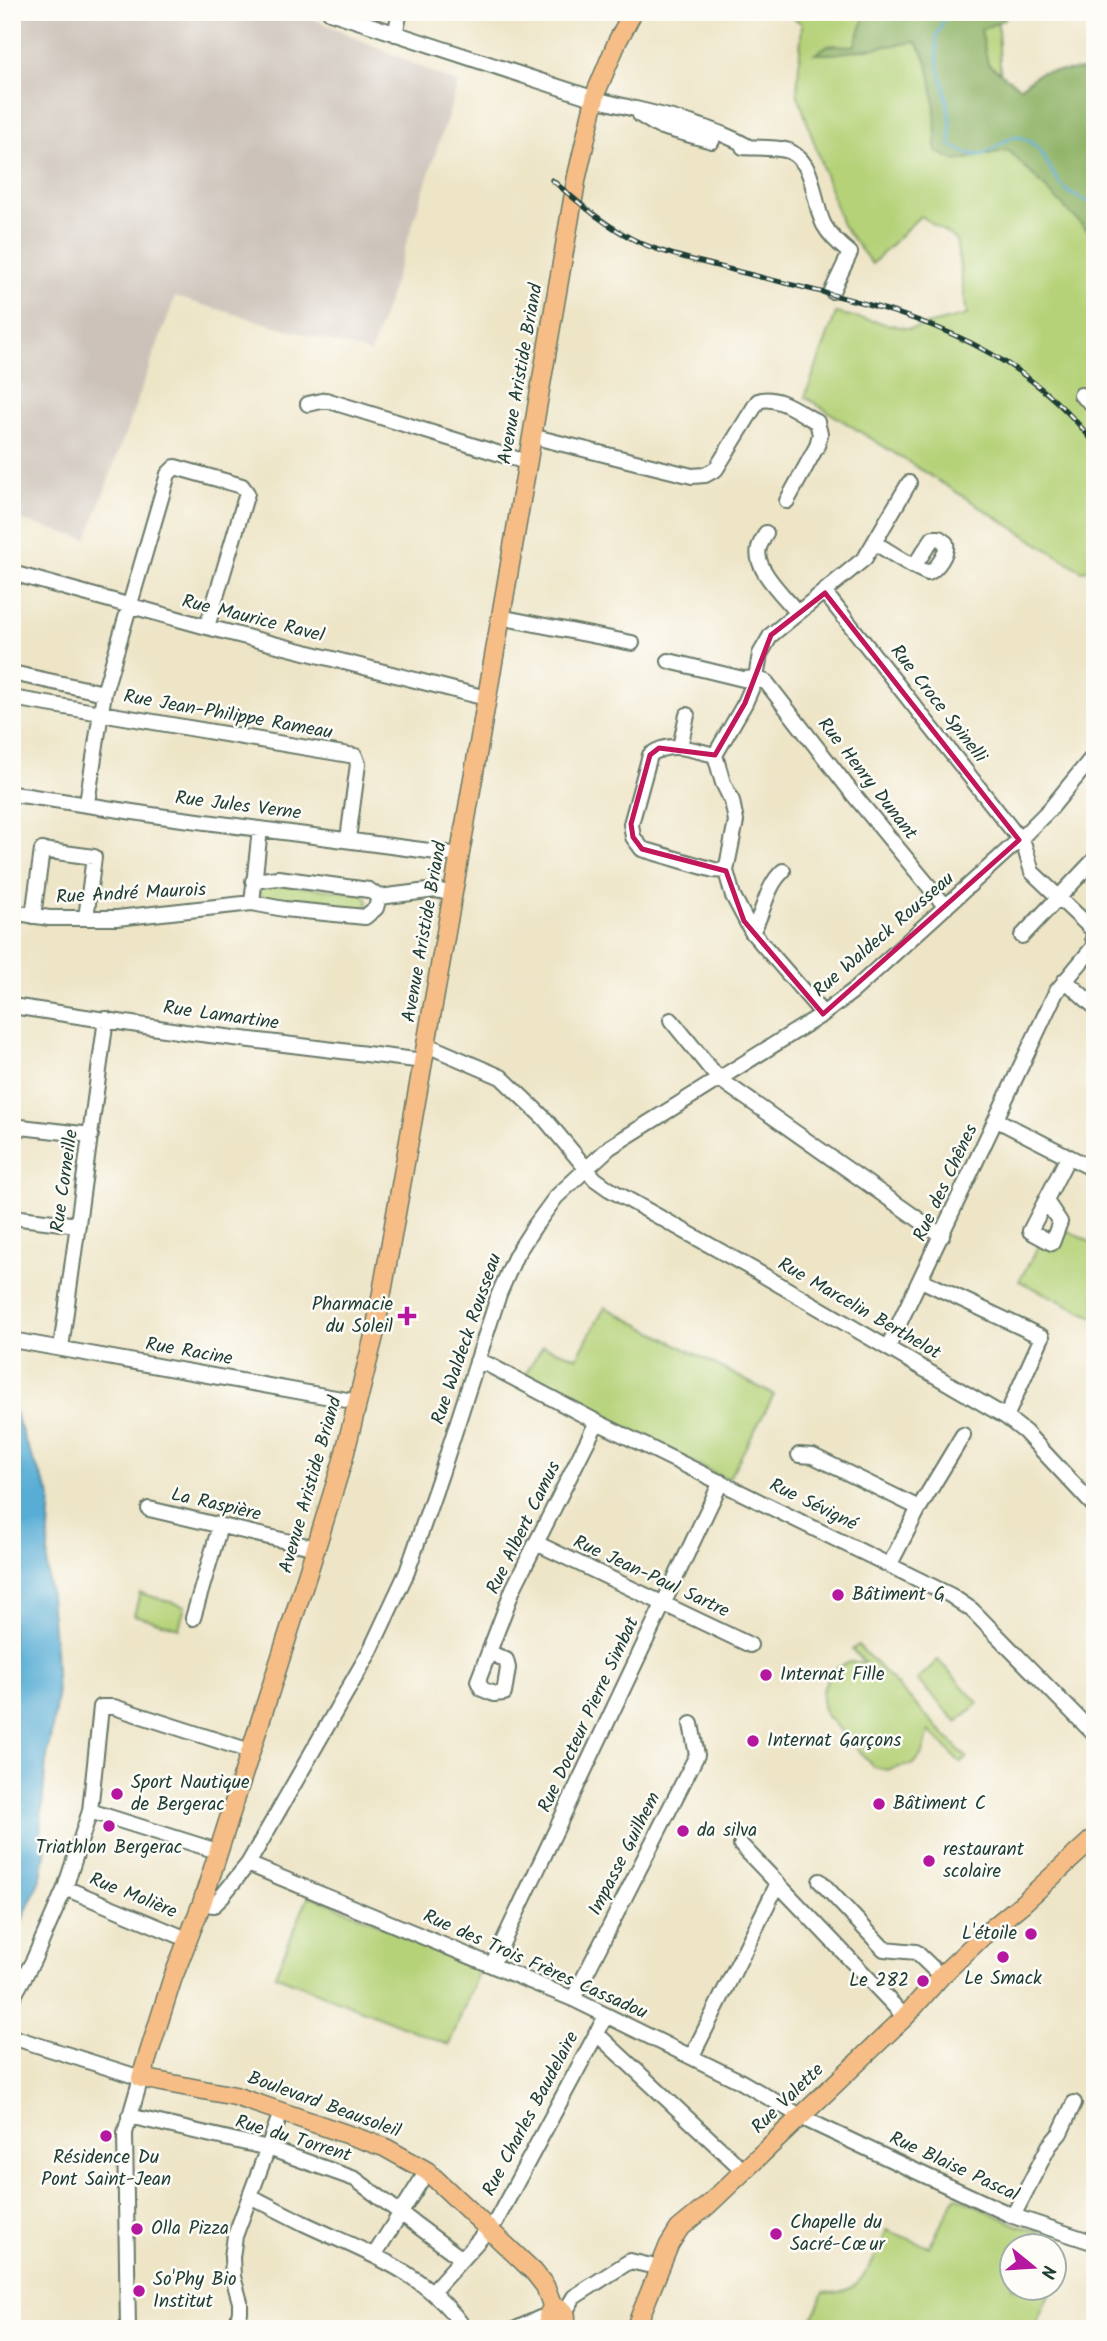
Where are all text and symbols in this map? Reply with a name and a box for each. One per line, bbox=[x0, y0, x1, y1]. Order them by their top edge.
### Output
street label: Avenue Aristide Briand bbox=[490, 281, 552, 467]
street label: Rue Maurice Ravel bbox=[178, 587, 328, 651]
street label: Rue Croce Spinelli bbox=[882, 638, 995, 771]
street label: Rue Jean-Philippe Rameau bbox=[121, 682, 335, 748]
street label: Rue Henry Dunant bbox=[809, 711, 925, 847]
street label: Rue Jules Verne bbox=[173, 783, 303, 829]
street label: Avenue Aristide Briand bbox=[394, 839, 456, 1025]
street label: Rue Waldeck Rousseau bbox=[806, 865, 962, 1005]
street label: Rue André Maurois bbox=[55, 875, 207, 913]
street label: Rue Lamartine bbox=[161, 993, 281, 1039]
street label: Rue des Chênes bbox=[906, 1119, 986, 1247]
street label: Rue Corneille bbox=[43, 1127, 87, 1234]
street label: Rue Waldeck Rousseau bbox=[424, 1249, 510, 1429]
street label: Rue Marcelin Berthelot bbox=[772, 1250, 947, 1368]
place label: Pharmacie du Soleil bbox=[312, 1290, 393, 1342]
marker: Pharmacie du Soleil bbox=[399, 1308, 415, 1324]
street label: Rue Racine bbox=[143, 1330, 235, 1374]
street label: Avenue Aristide Briand bbox=[271, 1392, 351, 1577]
street label: Rue Albert Camus bbox=[479, 1456, 569, 1600]
street label: Rue Sévigné bbox=[764, 1471, 863, 1540]
street label: La Raspière bbox=[168, 1480, 265, 1530]
street label: Rue Jean-Paul Sartre bbox=[568, 1528, 735, 1627]
place label: Bâtiment G bbox=[852, 1580, 945, 1610]
marker: Bâtiment G bbox=[830, 1587, 846, 1603]
street label: Rue Docteur Pierre Simbat bbox=[530, 1612, 648, 1818]
place label: Internat Fille bbox=[780, 1660, 885, 1690]
marker: Internat Fille bbox=[758, 1667, 774, 1683]
place label: Internat Garçons bbox=[767, 1726, 901, 1756]
marker: Internat Garçons bbox=[745, 1733, 761, 1749]
place label: Sport Nautique de Bergerac bbox=[131, 1768, 250, 1820]
marker: Sport Nautique de Bergerac bbox=[109, 1786, 125, 1802]
street label: Impasse Guilhem bbox=[581, 1787, 669, 1921]
place label: Bâtiment C bbox=[893, 1789, 986, 1819]
marker: Bâtiment C bbox=[871, 1796, 887, 1812]
place label: da silva bbox=[697, 1816, 757, 1846]
marker: Triathlon Bergerac bbox=[101, 1818, 117, 1834]
marker: da silva bbox=[675, 1823, 691, 1839]
place label: Triathlon Bergerac bbox=[36, 1833, 182, 1863]
place label: restaurant scolaire bbox=[943, 1835, 1025, 1887]
marker: restaurant scolaire bbox=[921, 1853, 937, 1869]
street label: Rue Molière bbox=[85, 1865, 182, 1927]
street label: Rue des Trois Frères Cassadou bbox=[418, 1902, 652, 2028]
place label: L'étoile bbox=[962, 1919, 1017, 1949]
marker: L'étoile bbox=[1023, 1926, 1039, 1942]
marker: Le Smack bbox=[995, 1949, 1011, 1965]
place label: Le Smack bbox=[964, 1964, 1042, 1994]
place label: Le 282 bbox=[849, 1966, 909, 1996]
marker: Le 282 bbox=[915, 1973, 931, 1989]
street label: Rue Charles Baudelaire bbox=[475, 2026, 587, 2202]
street label: Rue Valette bbox=[745, 2056, 832, 2142]
street label: Boulevard Beausoleil bbox=[243, 2063, 405, 2147]
street label: Rue du Torrent bbox=[231, 2107, 355, 2171]
street label: Rue Blaise Pascal bbox=[884, 2124, 1024, 2210]
marker: Résidence Du Pont Saint-Jean bbox=[98, 2128, 114, 2144]
place label: Résidence Du Pont Saint-Jean bbox=[41, 2143, 171, 2195]
place label: Chapelle du Sacré-Cœur bbox=[790, 2208, 887, 2260]
place label: Olla Pizza bbox=[151, 2214, 229, 2244]
marker: Olla Pizza bbox=[129, 2221, 145, 2237]
marker: Chapelle du Sacré-Cœur bbox=[768, 2226, 784, 2242]
north arrow bbox=[998, 2232, 1068, 2302]
text: N bbox=[1031, 2261, 1063, 2282]
place label: So'Phy Bio Institut bbox=[153, 2265, 237, 2317]
marker: So'Phy Bio Institut bbox=[131, 2283, 147, 2299]

